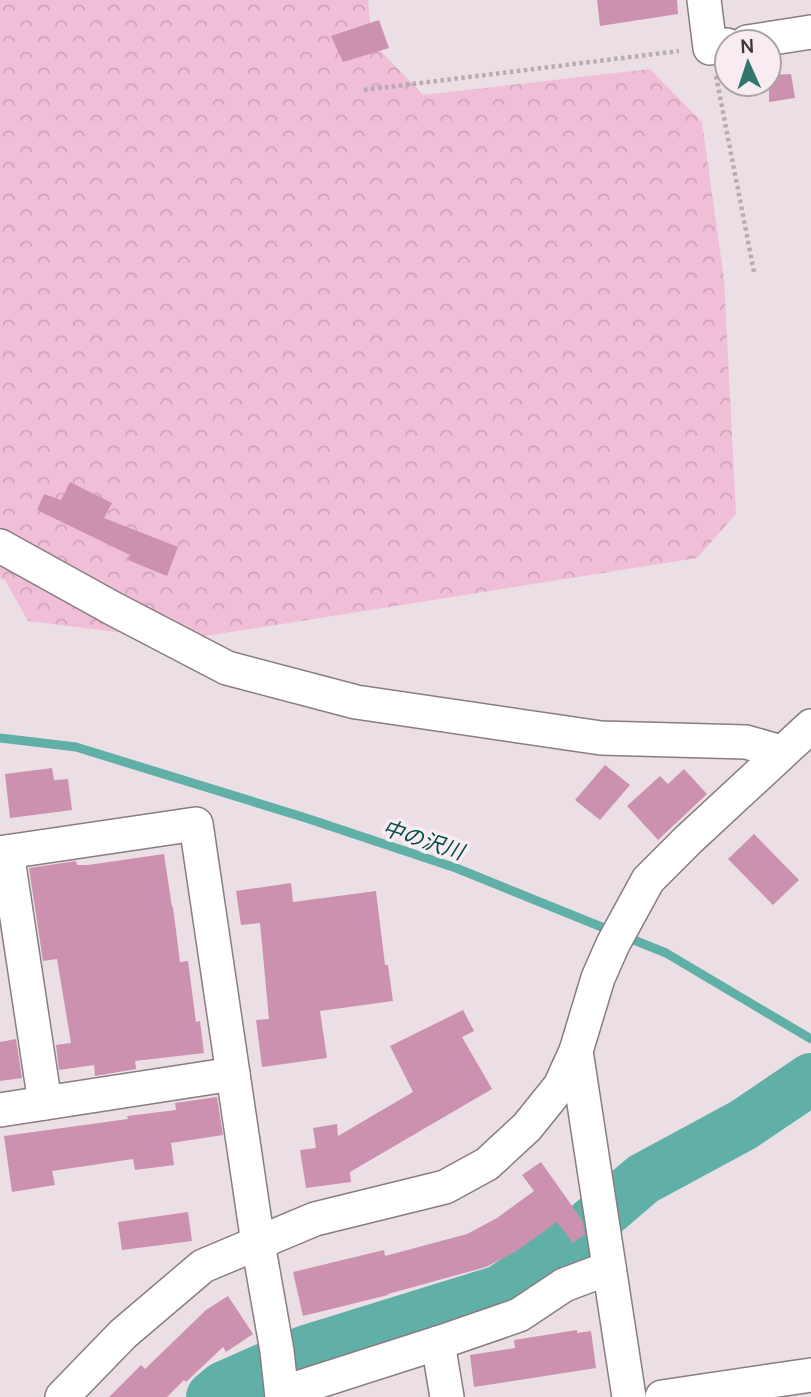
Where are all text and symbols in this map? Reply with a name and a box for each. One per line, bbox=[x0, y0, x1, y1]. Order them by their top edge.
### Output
north arrow bbox=[713, 28, 783, 98]
text: N bbox=[740, 33, 755, 59]
water label: 中の沢川 bbox=[379, 813, 469, 866]

